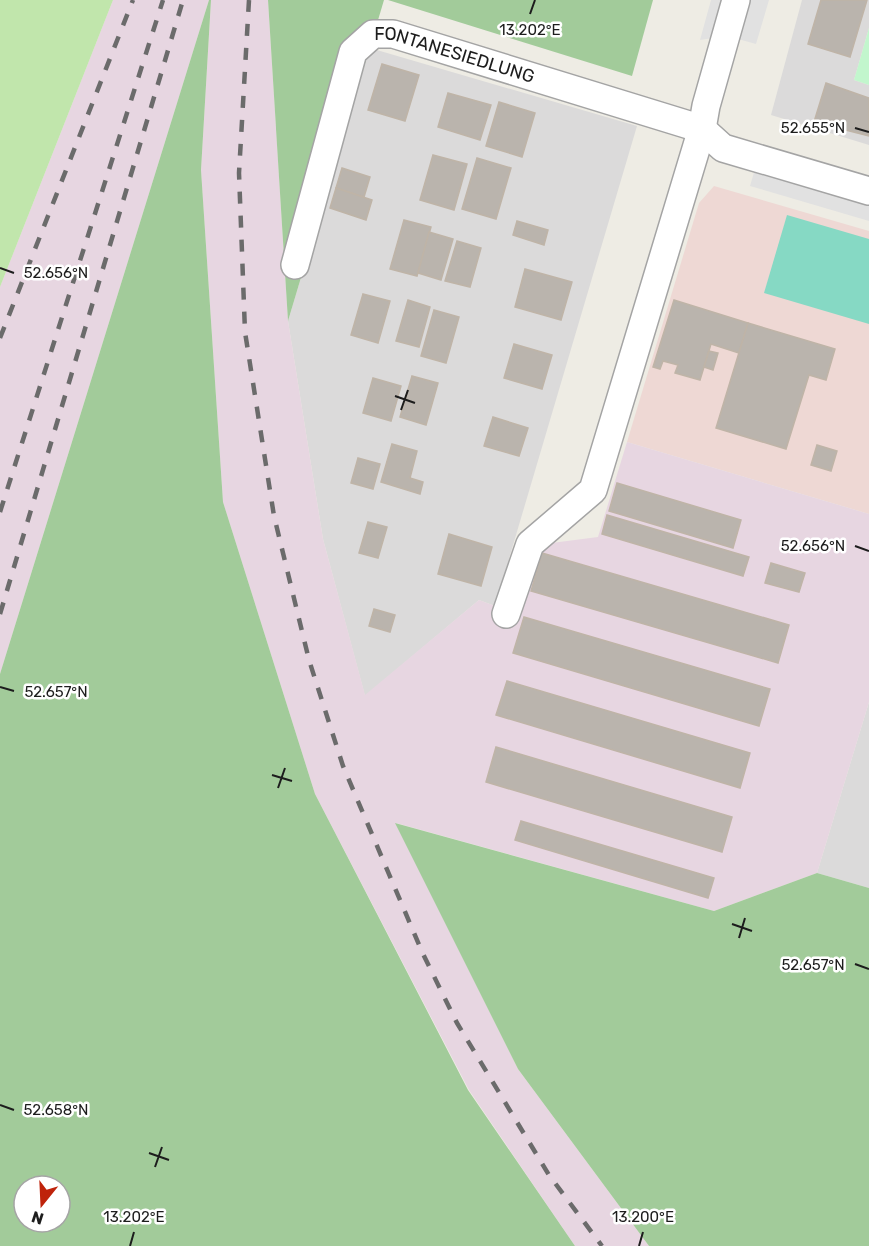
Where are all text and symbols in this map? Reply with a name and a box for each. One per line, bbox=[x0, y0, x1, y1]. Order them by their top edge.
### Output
text: 13.202°E bbox=[499, 21, 561, 39]
street label: FONTANESIEDLUNG bbox=[374, 23, 537, 88]
text: 52.655°N bbox=[781, 119, 845, 137]
text: 52.656°N bbox=[24, 264, 88, 282]
text: 52.656°N bbox=[781, 537, 845, 555]
text: 52.657°N bbox=[24, 683, 88, 701]
text: 52.657°N bbox=[781, 956, 845, 974]
text: 52.658°N bbox=[23, 1101, 89, 1119]
north arrow bbox=[12, 1174, 72, 1234]
text: N bbox=[29, 1207, 46, 1229]
text: 13.202°E bbox=[103, 1208, 165, 1226]
text: 13.200°E bbox=[612, 1208, 674, 1226]

